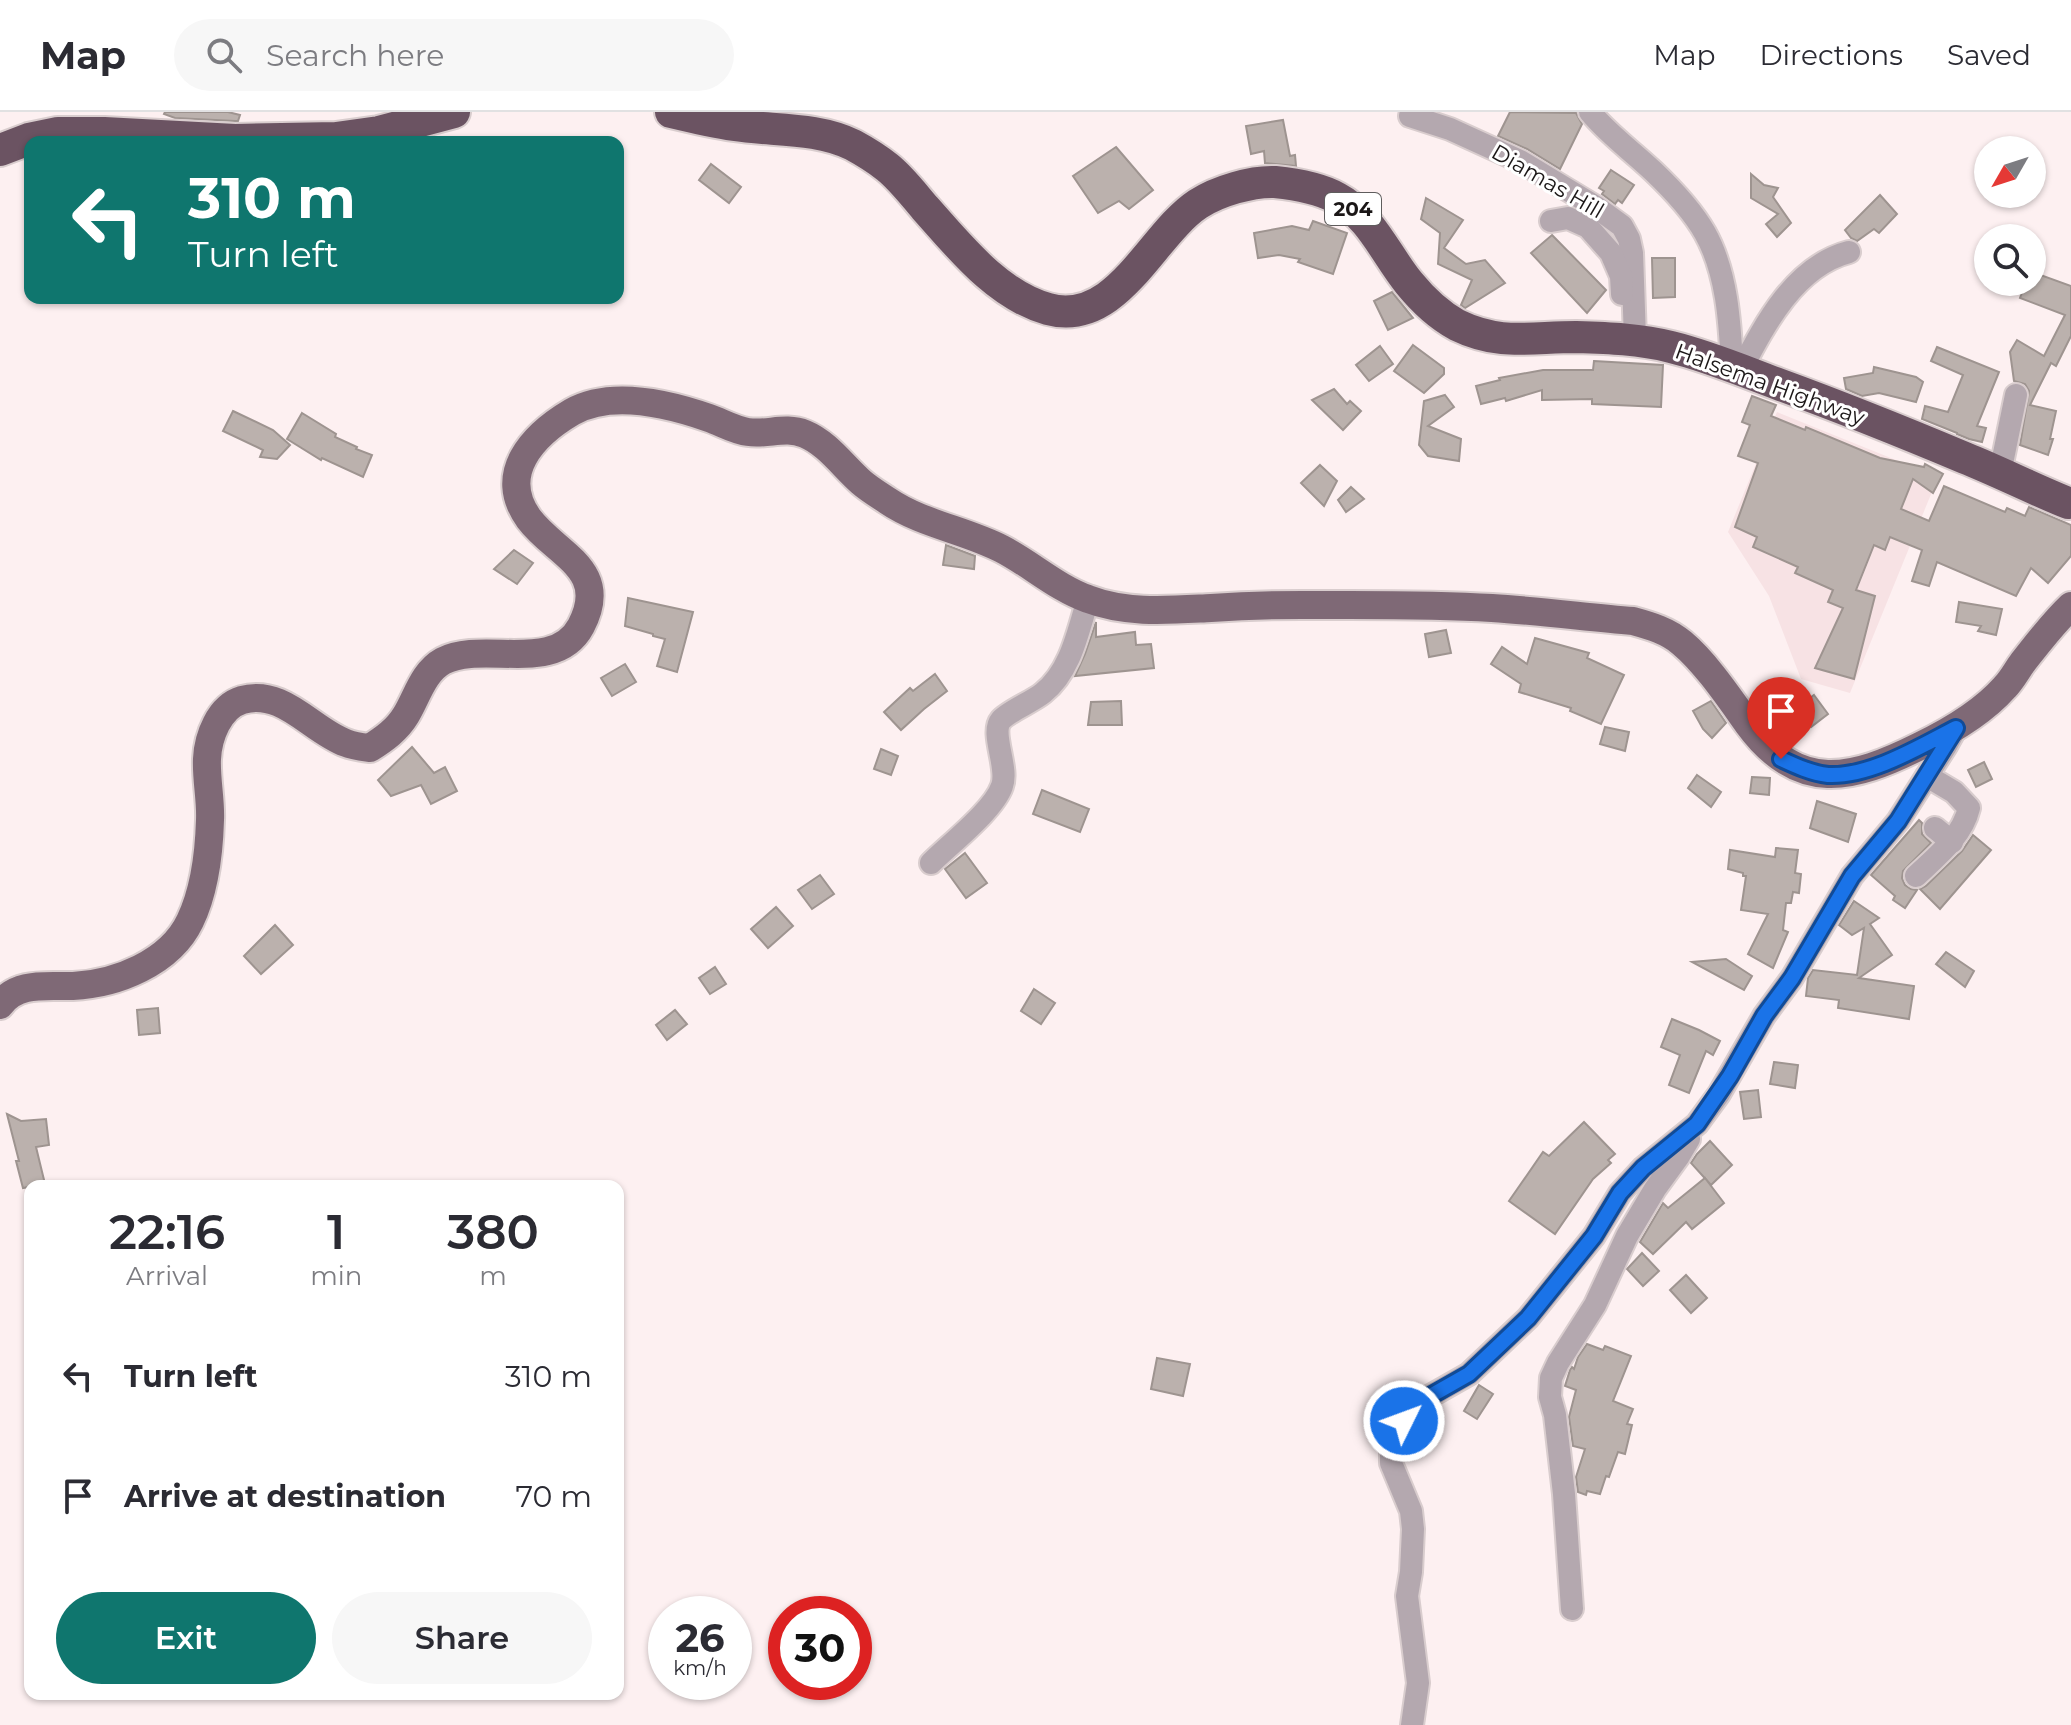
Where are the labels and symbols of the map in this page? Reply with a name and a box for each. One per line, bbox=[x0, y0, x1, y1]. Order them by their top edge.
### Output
north arrow bbox=[1974, 136, 2046, 208]
street label: Diamas Hill bbox=[1487, 138, 1609, 225]
road number: 204 bbox=[1325, 193, 1381, 225]
street label: Halsema Highway bbox=[1671, 338, 1868, 431]
pin bbox=[1747, 677, 1815, 759]
position arrow bbox=[1362, 1379, 1446, 1463]
speed limit sign: 30 bbox=[768, 1596, 872, 1700]

